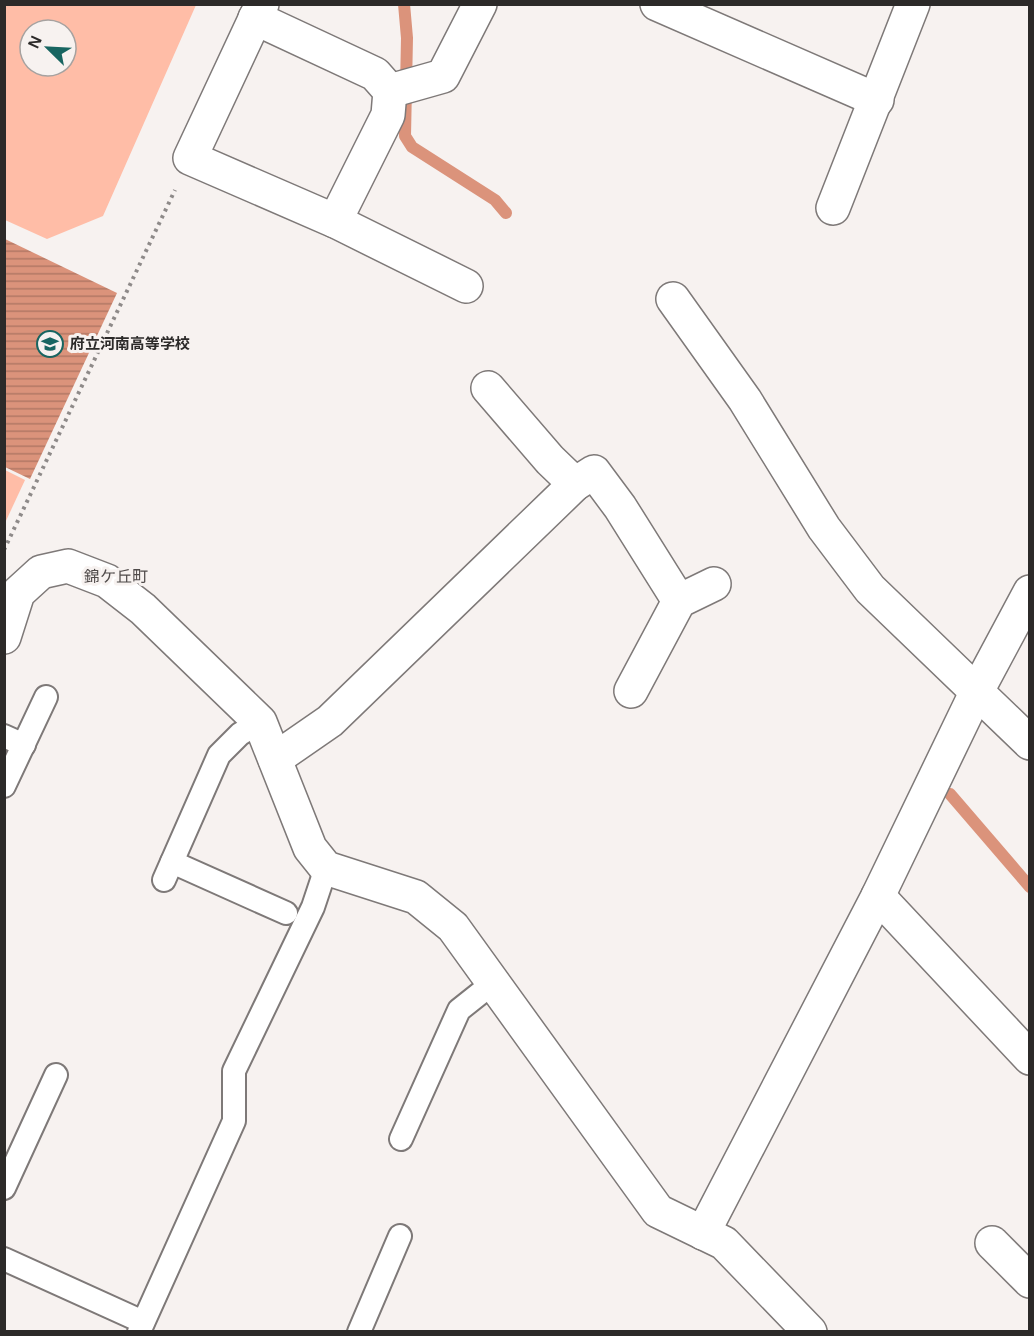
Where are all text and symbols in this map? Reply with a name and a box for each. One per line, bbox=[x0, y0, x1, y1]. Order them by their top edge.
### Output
north arrow bbox=[18, 18, 78, 78]
text: N bbox=[25, 33, 45, 51]
school or university icon: 府立河南高等学校 bbox=[35, 329, 65, 359]
place label: 府立河南高等学校 bbox=[70, 335, 190, 352]
district label: 錦ケ丘町 bbox=[84, 568, 148, 585]

